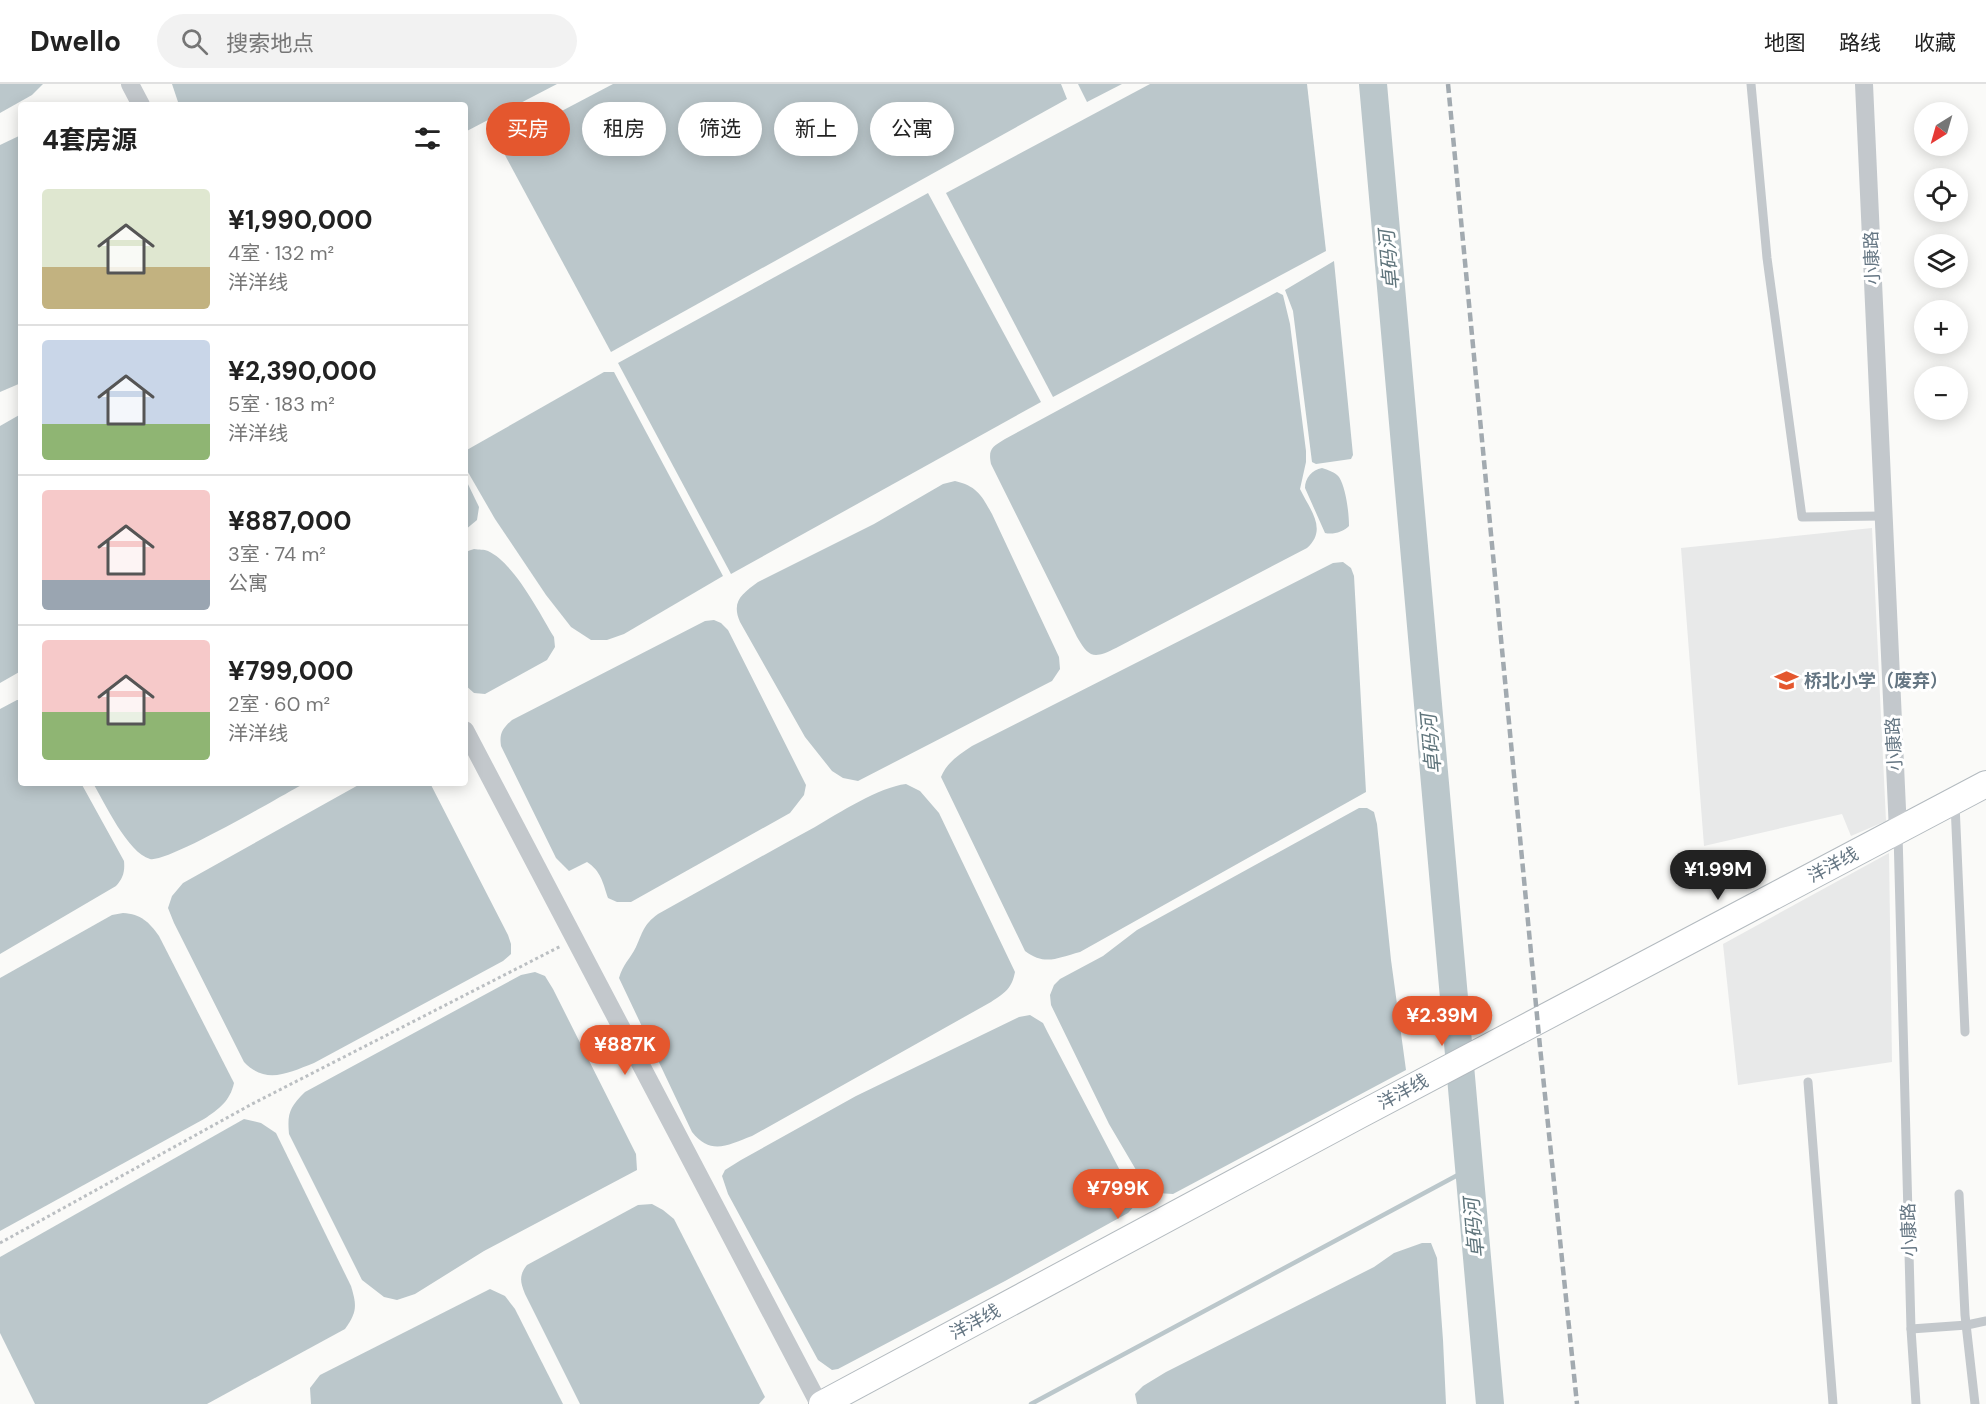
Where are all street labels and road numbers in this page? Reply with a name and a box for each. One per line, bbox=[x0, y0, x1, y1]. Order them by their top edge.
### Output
street label: 小康路 bbox=[1859, 231, 1885, 285]
street label: 小康路 bbox=[1881, 716, 1907, 772]
street label: 洋洋线 bbox=[1804, 842, 1862, 888]
street label: 洋洋线 bbox=[1374, 1069, 1432, 1115]
street label: 小康路 bbox=[1896, 1203, 1922, 1257]
street label: 洋洋线 bbox=[946, 1299, 1004, 1345]

